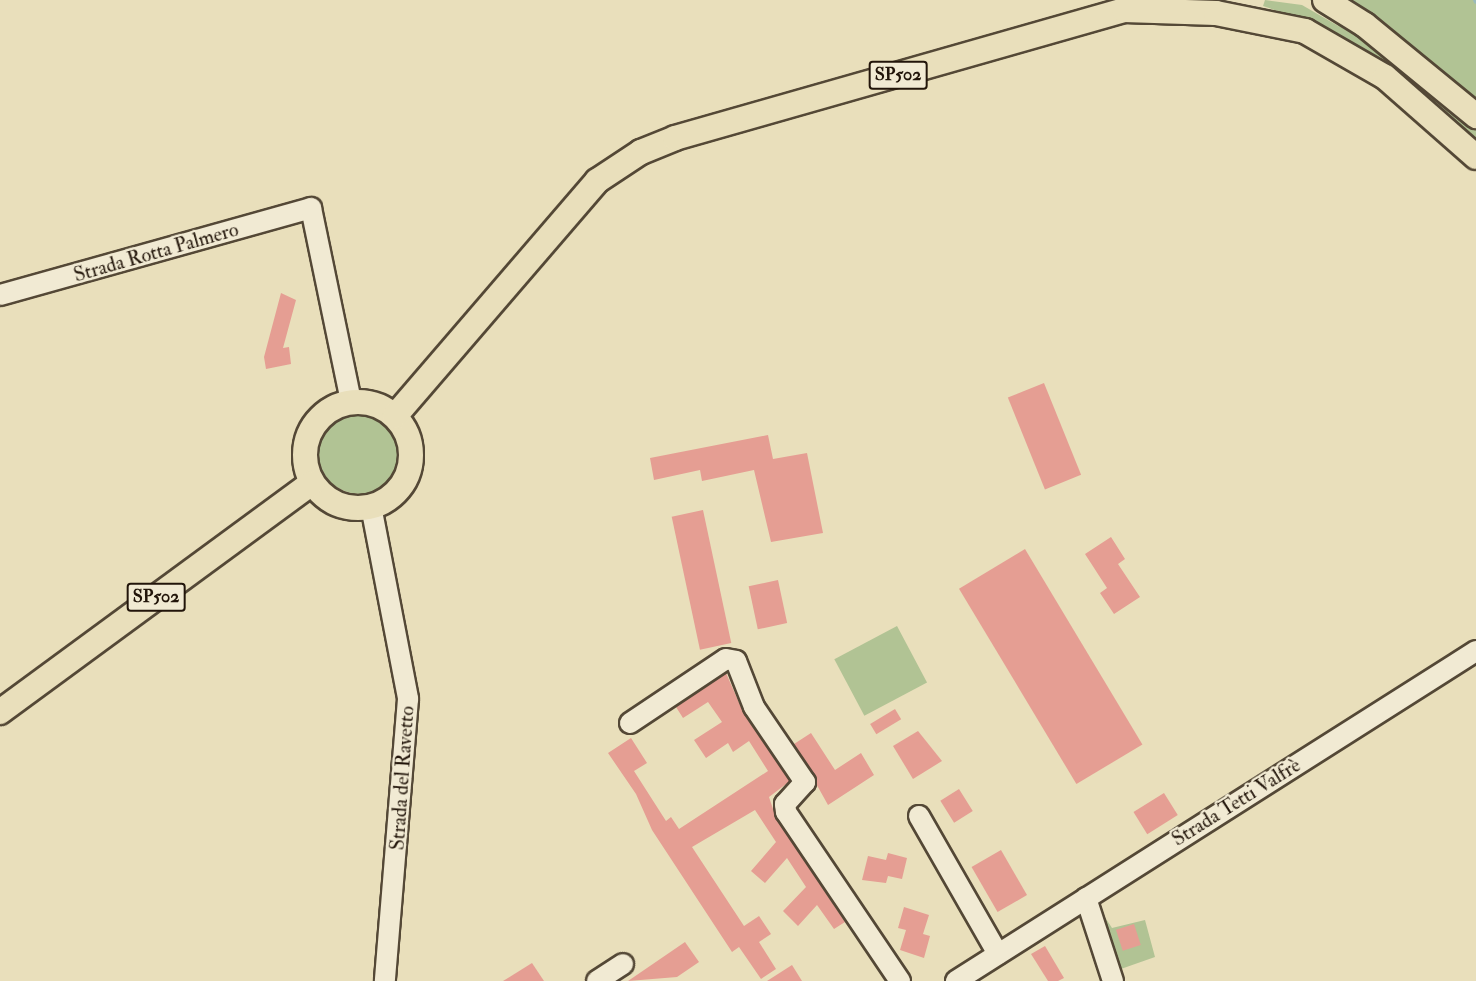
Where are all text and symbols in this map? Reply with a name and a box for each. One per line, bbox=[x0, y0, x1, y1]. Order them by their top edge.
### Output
road number: SP502 bbox=[868, 60, 928, 90]
street label: Strada Rotta Palmero bbox=[71, 217, 241, 287]
road number: SP502 bbox=[126, 582, 186, 612]
street label: Strada del Ravetto bbox=[385, 705, 419, 851]
street label: Strada Tetti Valfrè bbox=[1167, 753, 1305, 851]

